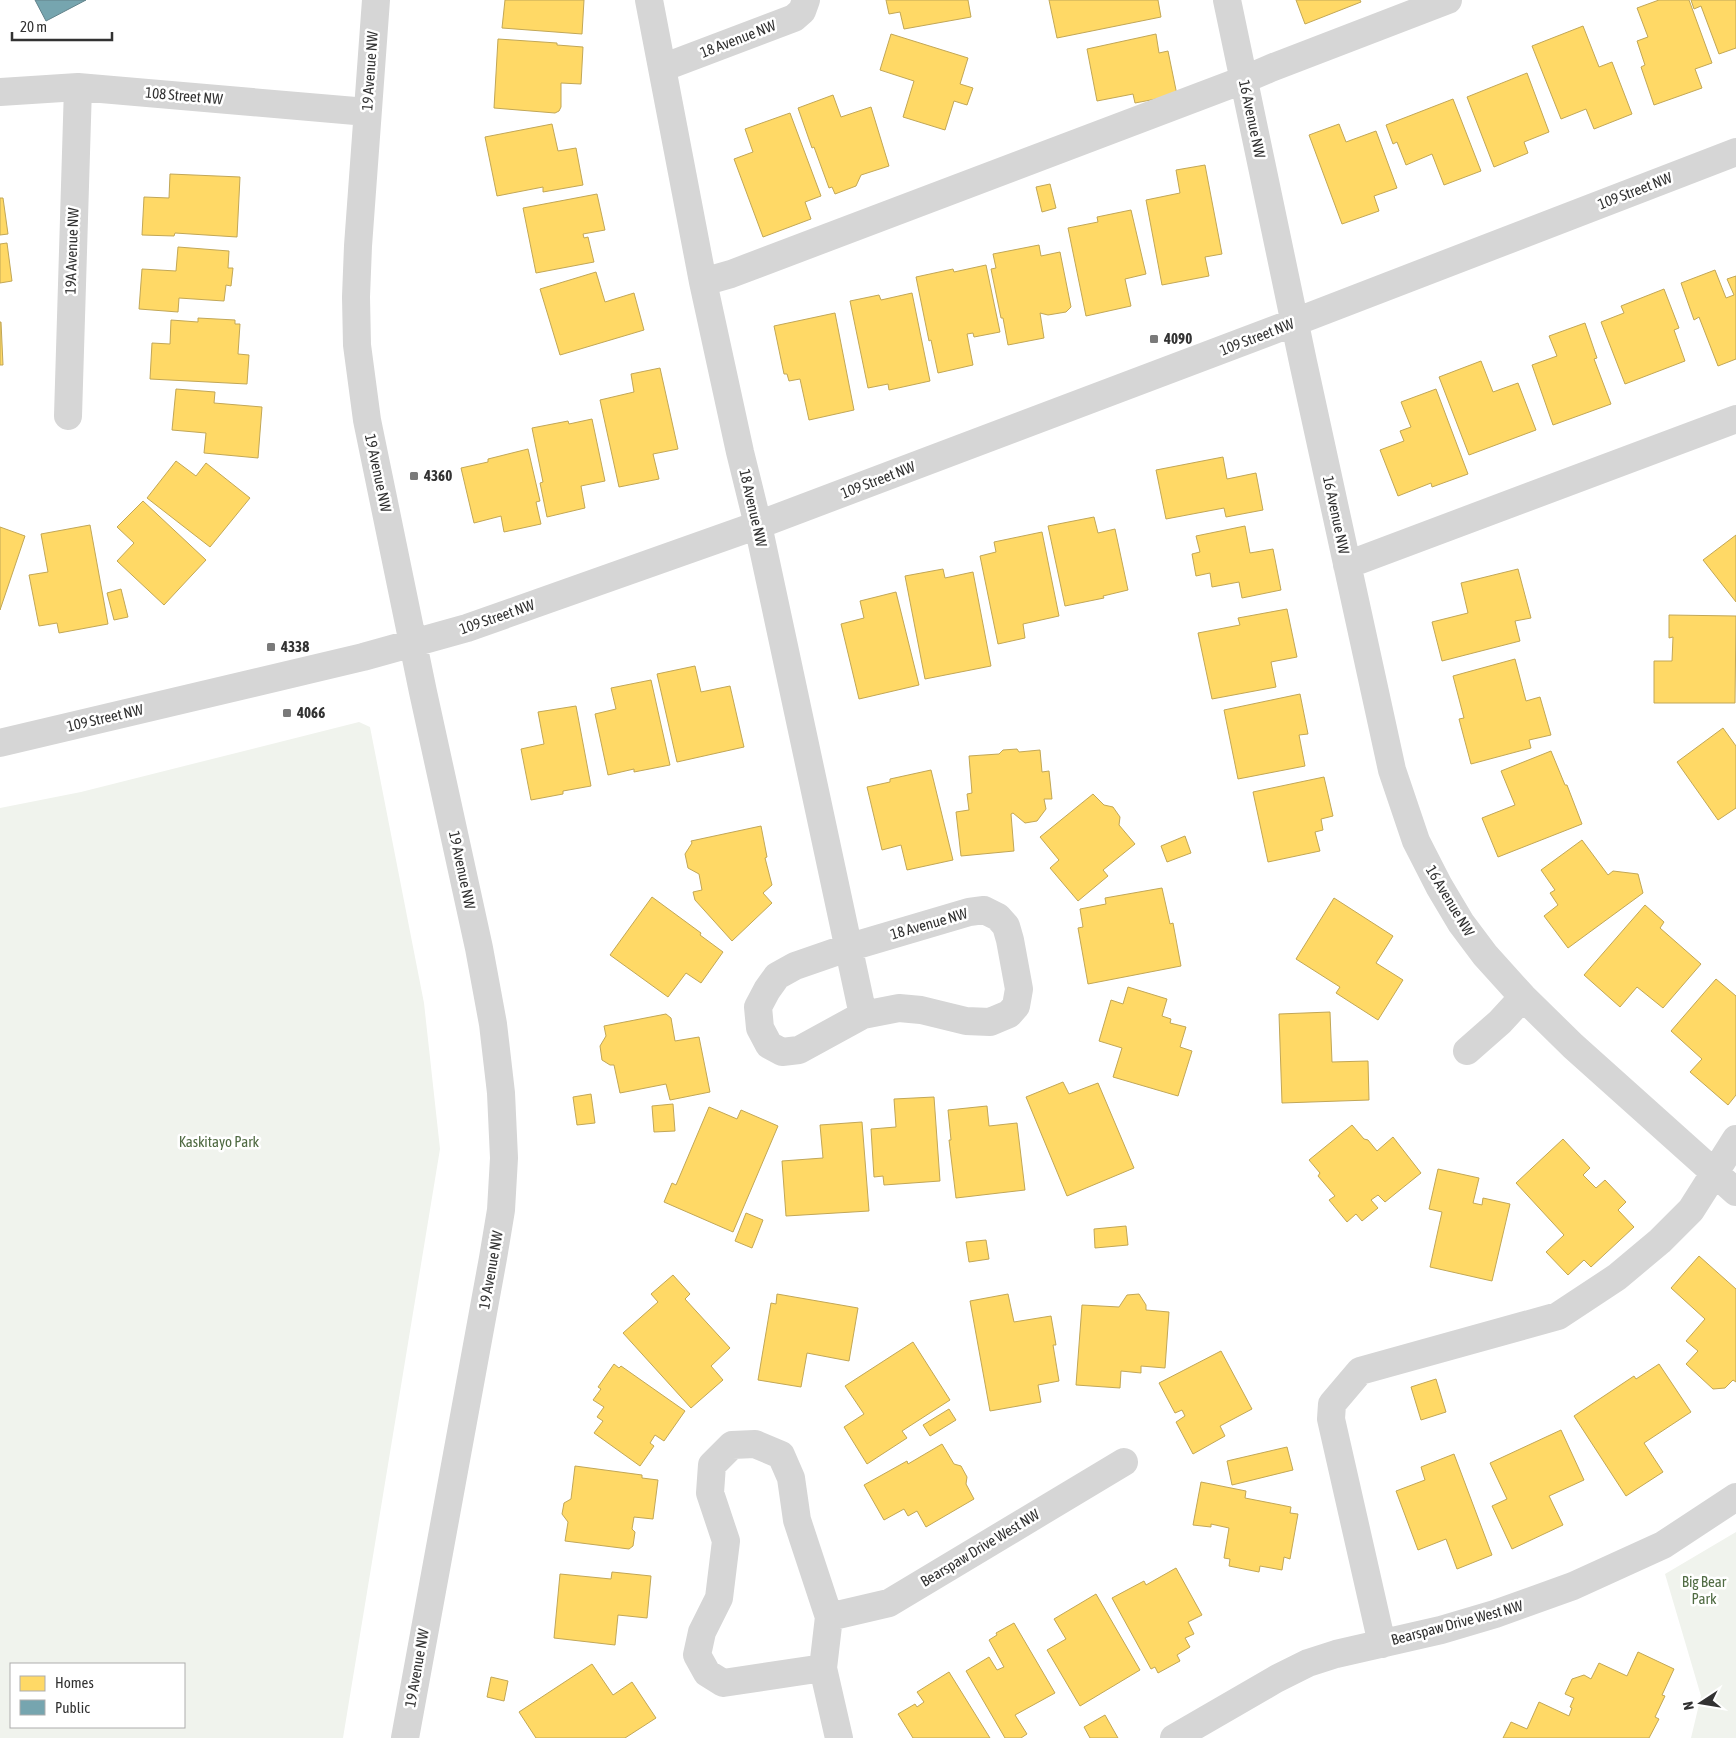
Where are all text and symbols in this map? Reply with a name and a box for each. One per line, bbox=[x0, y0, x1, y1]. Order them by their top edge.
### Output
scale bar bbox=[12, 10, 112, 42]
street label: 18 Avenue NW bbox=[698, 16, 778, 61]
text: 20 m bbox=[20, 18, 47, 35]
street label: 19 Avenue NW bbox=[358, 31, 381, 111]
street label: 16 Avenue NW bbox=[1236, 78, 1269, 160]
street label: 108 Street NW bbox=[144, 84, 224, 107]
street label: 109 Street NW bbox=[1595, 169, 1674, 212]
street label: 19A Avenue NW bbox=[61, 207, 82, 295]
street label: 109 Street NW bbox=[1217, 315, 1296, 358]
place label: 4090 bbox=[1163, 330, 1192, 347]
marker: 4090 bbox=[1148, 333, 1160, 345]
street label: 19 Avenue NW bbox=[362, 432, 395, 514]
street label: 109 Street NW bbox=[838, 458, 917, 501]
place label: 4360 bbox=[423, 467, 452, 484]
street label: 18 Avenue NW bbox=[736, 467, 771, 549]
marker: 4360 bbox=[408, 470, 420, 482]
street label: 16 Avenue NW bbox=[1320, 474, 1353, 556]
street label: 109 Street NW bbox=[457, 596, 537, 637]
place label: 4338 bbox=[280, 638, 309, 655]
marker: 4338 bbox=[265, 641, 277, 653]
street label: 109 Street NW bbox=[65, 700, 145, 735]
place label: 4066 bbox=[296, 704, 325, 721]
marker: 4066 bbox=[281, 707, 293, 719]
street label: 19 Avenue NW bbox=[446, 829, 479, 911]
street label: 16 Avenue NW bbox=[1423, 862, 1478, 939]
street label: 18 Avenue NW bbox=[888, 904, 970, 943]
park label: Kaskitayo Park bbox=[179, 1133, 260, 1150]
street label: 19 Avenue NW bbox=[475, 1229, 506, 1311]
street label: Bearspaw Drive West NW bbox=[917, 1505, 1042, 1590]
park label: Big Bear Park bbox=[1682, 1573, 1727, 1607]
street label: Bearspaw Drive West NW bbox=[1389, 1597, 1525, 1648]
street label: 19 Avenue NW bbox=[401, 1627, 432, 1709]
legend bbox=[10, 1663, 185, 1728]
text: Homes bbox=[55, 1674, 94, 1691]
north arrow bbox=[1676, 1678, 1726, 1728]
text: Public bbox=[55, 1699, 90, 1716]
text: N bbox=[1680, 1700, 1697, 1711]

